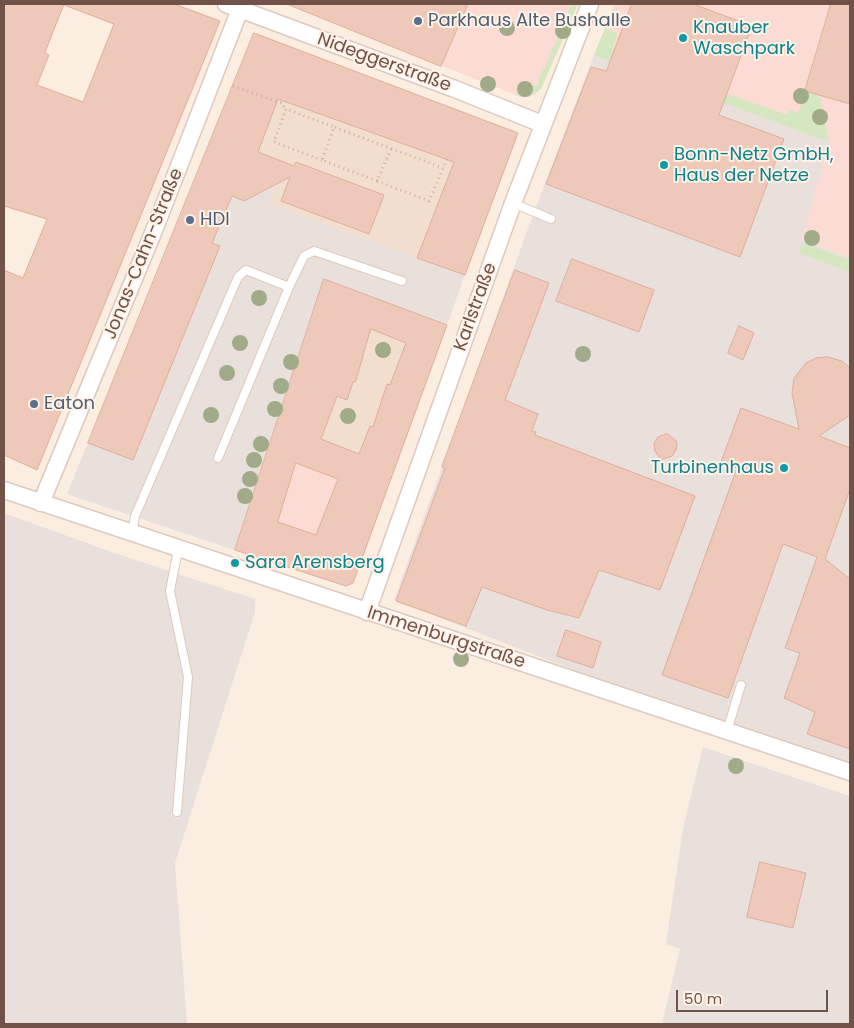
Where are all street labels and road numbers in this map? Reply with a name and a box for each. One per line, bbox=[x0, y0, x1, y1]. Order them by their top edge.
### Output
street label: Nideggerstraße bbox=[314, 29, 454, 97]
street label: Jonas-Cahn-Straße bbox=[100, 165, 188, 343]
street label: Karlstraße bbox=[450, 260, 502, 354]
street label: Immenburgstraße bbox=[364, 602, 528, 674]

